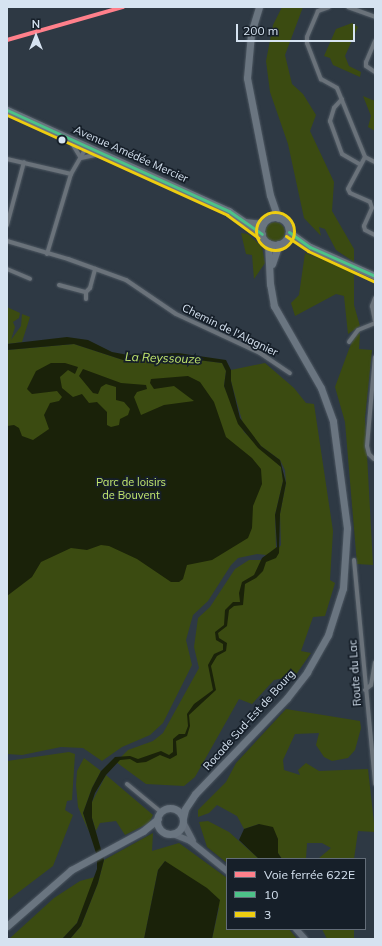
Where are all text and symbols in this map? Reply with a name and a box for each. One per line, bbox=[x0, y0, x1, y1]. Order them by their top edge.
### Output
north arrow bbox=[16, 16, 56, 56]
scale bar bbox=[238, 16, 357, 42]
text: N bbox=[32, 17, 40, 31]
text: 200 m bbox=[243, 23, 278, 38]
street label: Avenue Amédée Mercier bbox=[72, 123, 190, 185]
unlabelled marker bbox=[57, 135, 67, 145]
street label: Chemin de l'Alagnier bbox=[180, 301, 280, 359]
water label: La Reyssouze bbox=[125, 349, 201, 367]
park label: Parc de loisirs de Bouvent bbox=[96, 476, 166, 502]
street label: Route du Lac bbox=[346, 639, 364, 707]
street label: Rocade Sud-Est de Bourg bbox=[200, 667, 298, 773]
legend bbox=[226, 858, 366, 930]
text: Voie ferrée 622E bbox=[264, 867, 355, 882]
text: 10 bbox=[264, 887, 278, 902]
text: 3 bbox=[264, 907, 271, 922]

